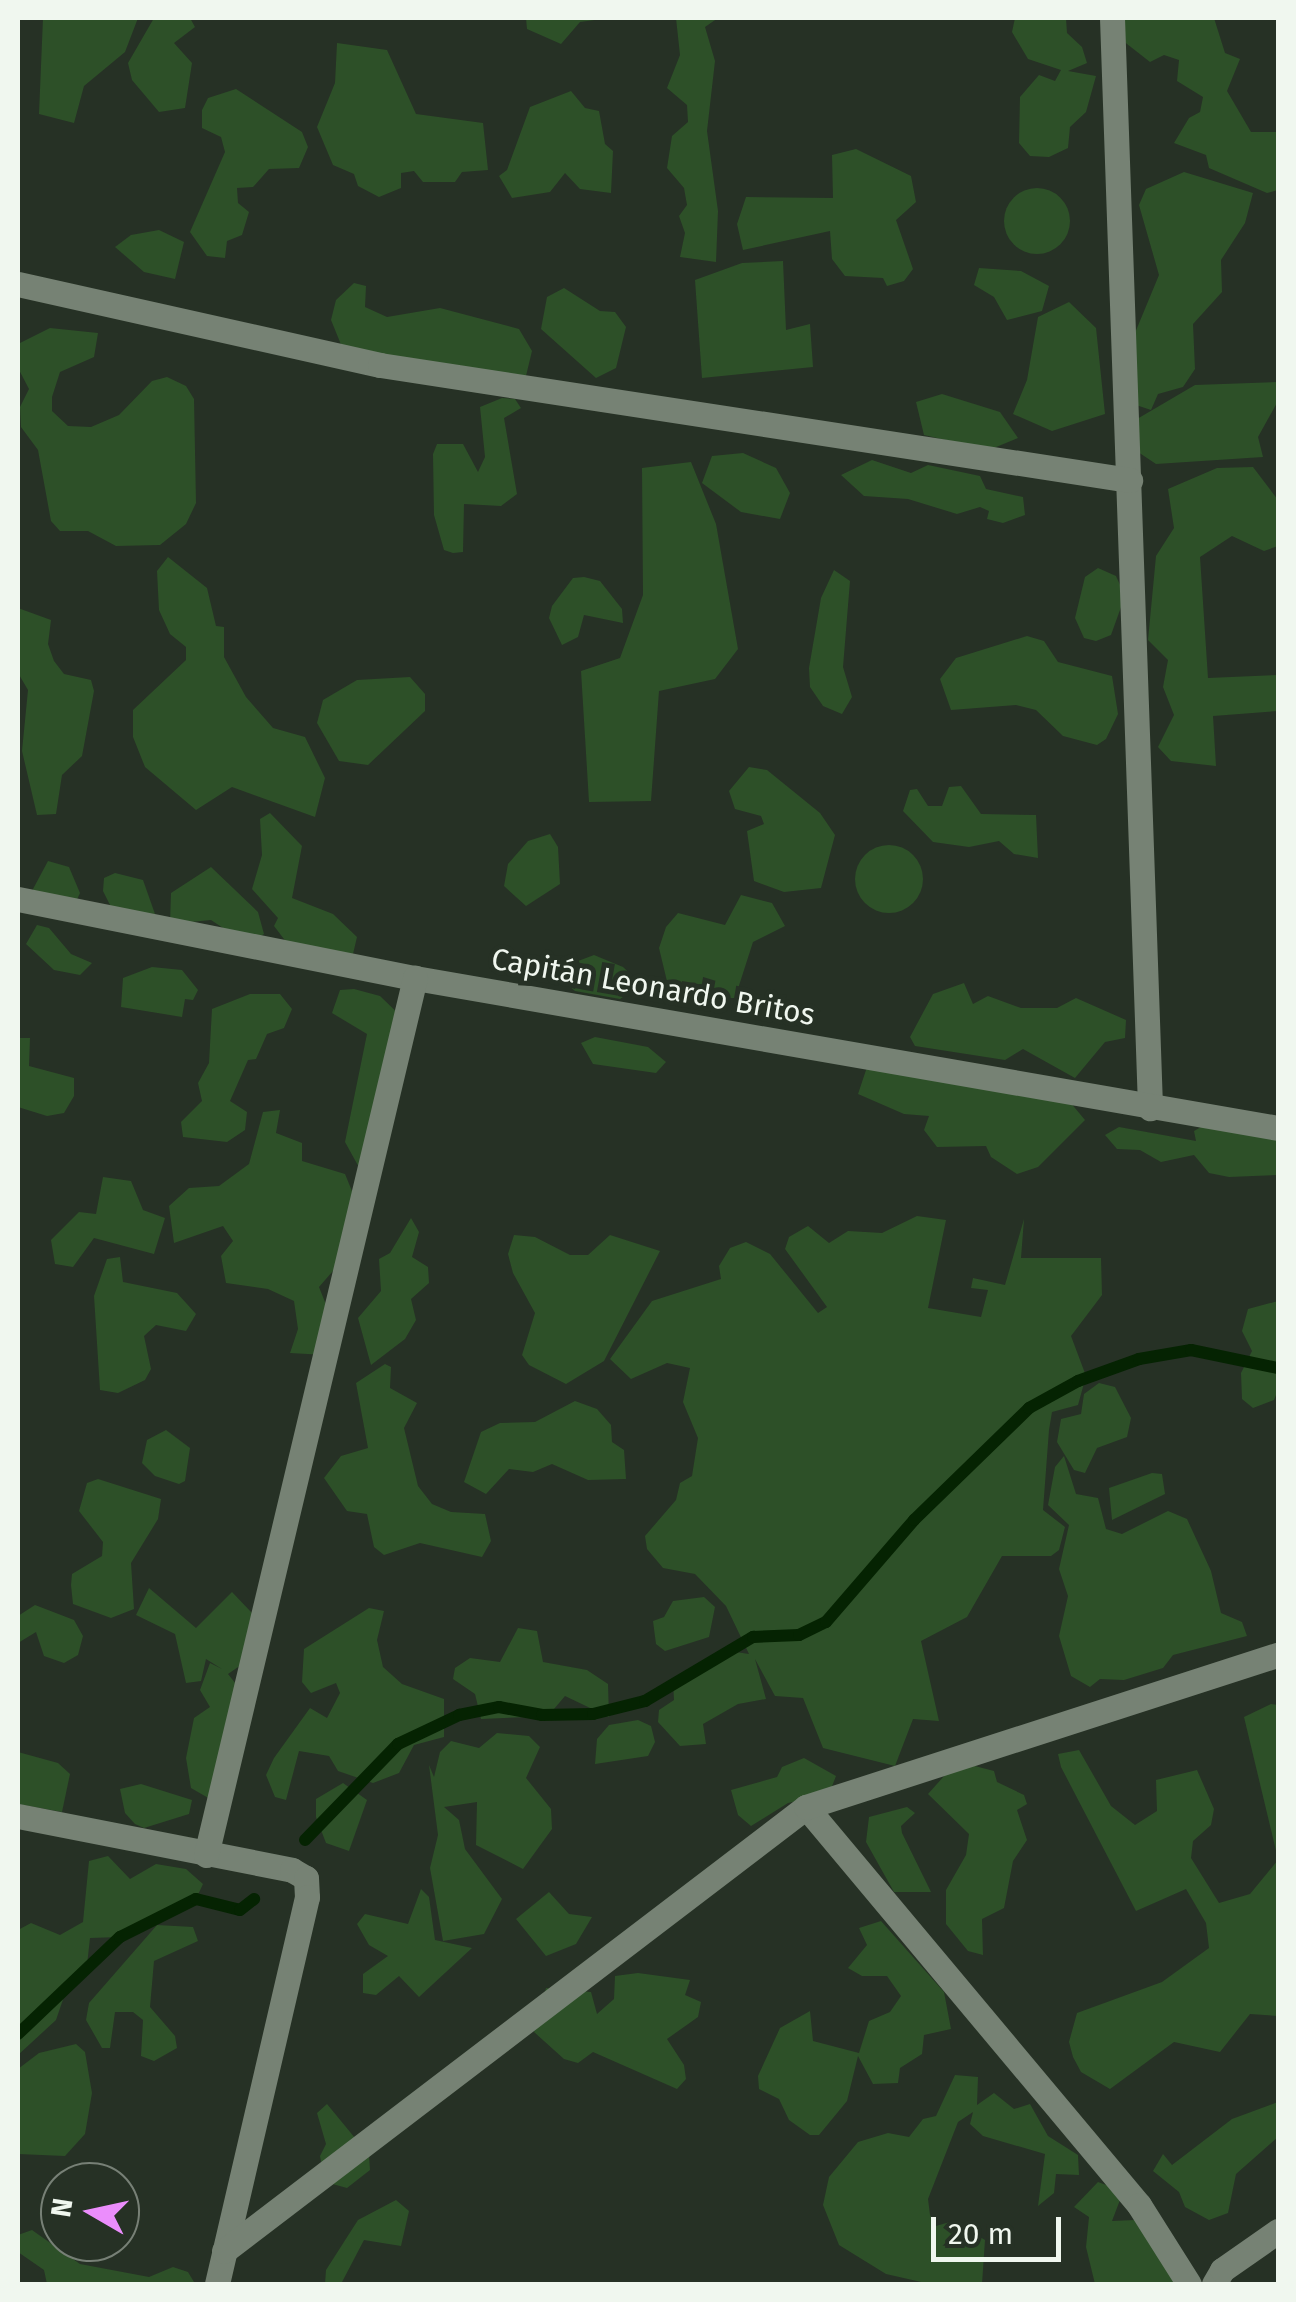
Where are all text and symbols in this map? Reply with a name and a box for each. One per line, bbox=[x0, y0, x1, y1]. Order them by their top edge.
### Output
street label: Capitán Leonardo Britos bbox=[488, 941, 818, 1033]
north arrow bbox=[40, 2162, 140, 2262]
text: N bbox=[44, 2196, 80, 2219]
scale bar bbox=[936, 2197, 1066, 2259]
text: 20 m bbox=[948, 2216, 1013, 2252]

